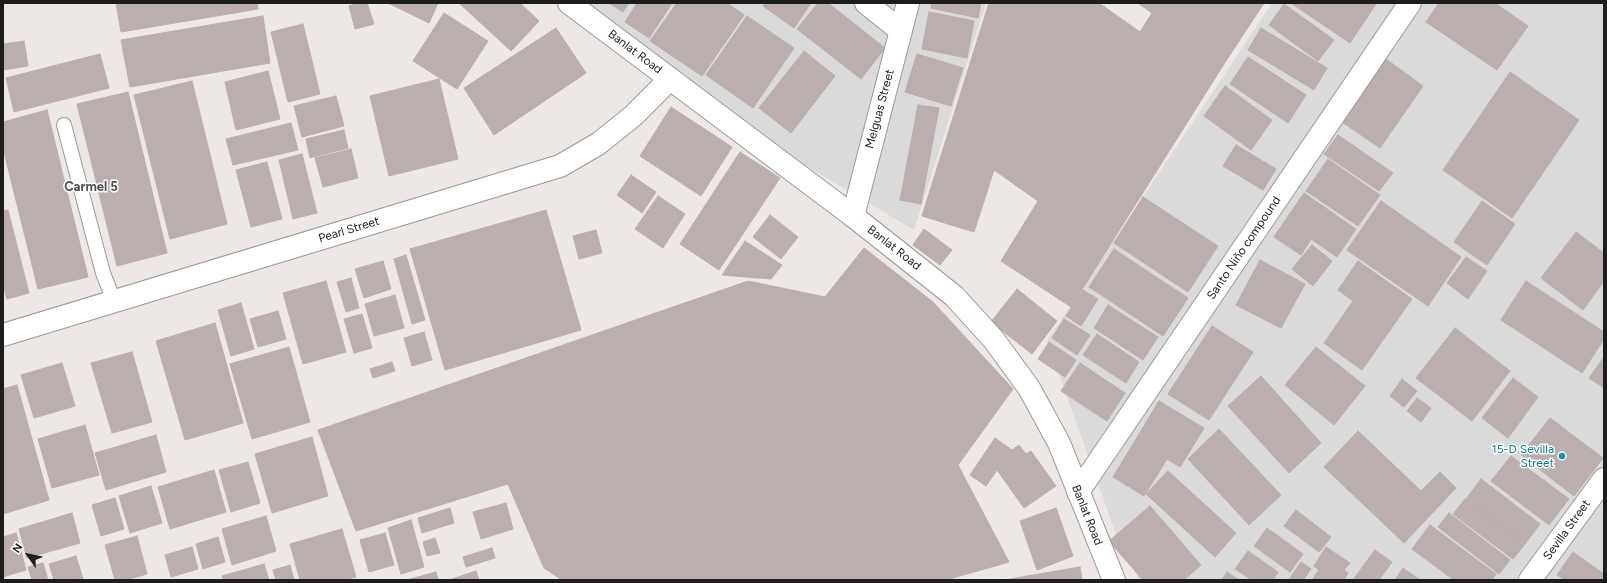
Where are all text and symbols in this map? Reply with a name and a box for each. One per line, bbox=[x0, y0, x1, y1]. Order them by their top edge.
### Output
street label: Banlat Road bbox=[605, 27, 665, 77]
street label: Melguas Street bbox=[863, 68, 897, 150]
district label: Carmel 5 bbox=[64, 179, 118, 195]
street label: Santo Niño compound bbox=[1204, 194, 1284, 302]
street label: Pearl Street bbox=[317, 214, 381, 246]
street label: Banlat Road bbox=[864, 223, 924, 273]
place label: 15-D Sevilla Street bbox=[1492, 442, 1554, 470]
marker: 15-D Sevilla Street bbox=[1557, 451, 1567, 461]
street label: Banlat Road bbox=[1068, 483, 1106, 547]
street label: Sevilla Street bbox=[1540, 497, 1594, 563]
north arrow bbox=[8, 535, 48, 575]
text: N bbox=[10, 541, 25, 555]

